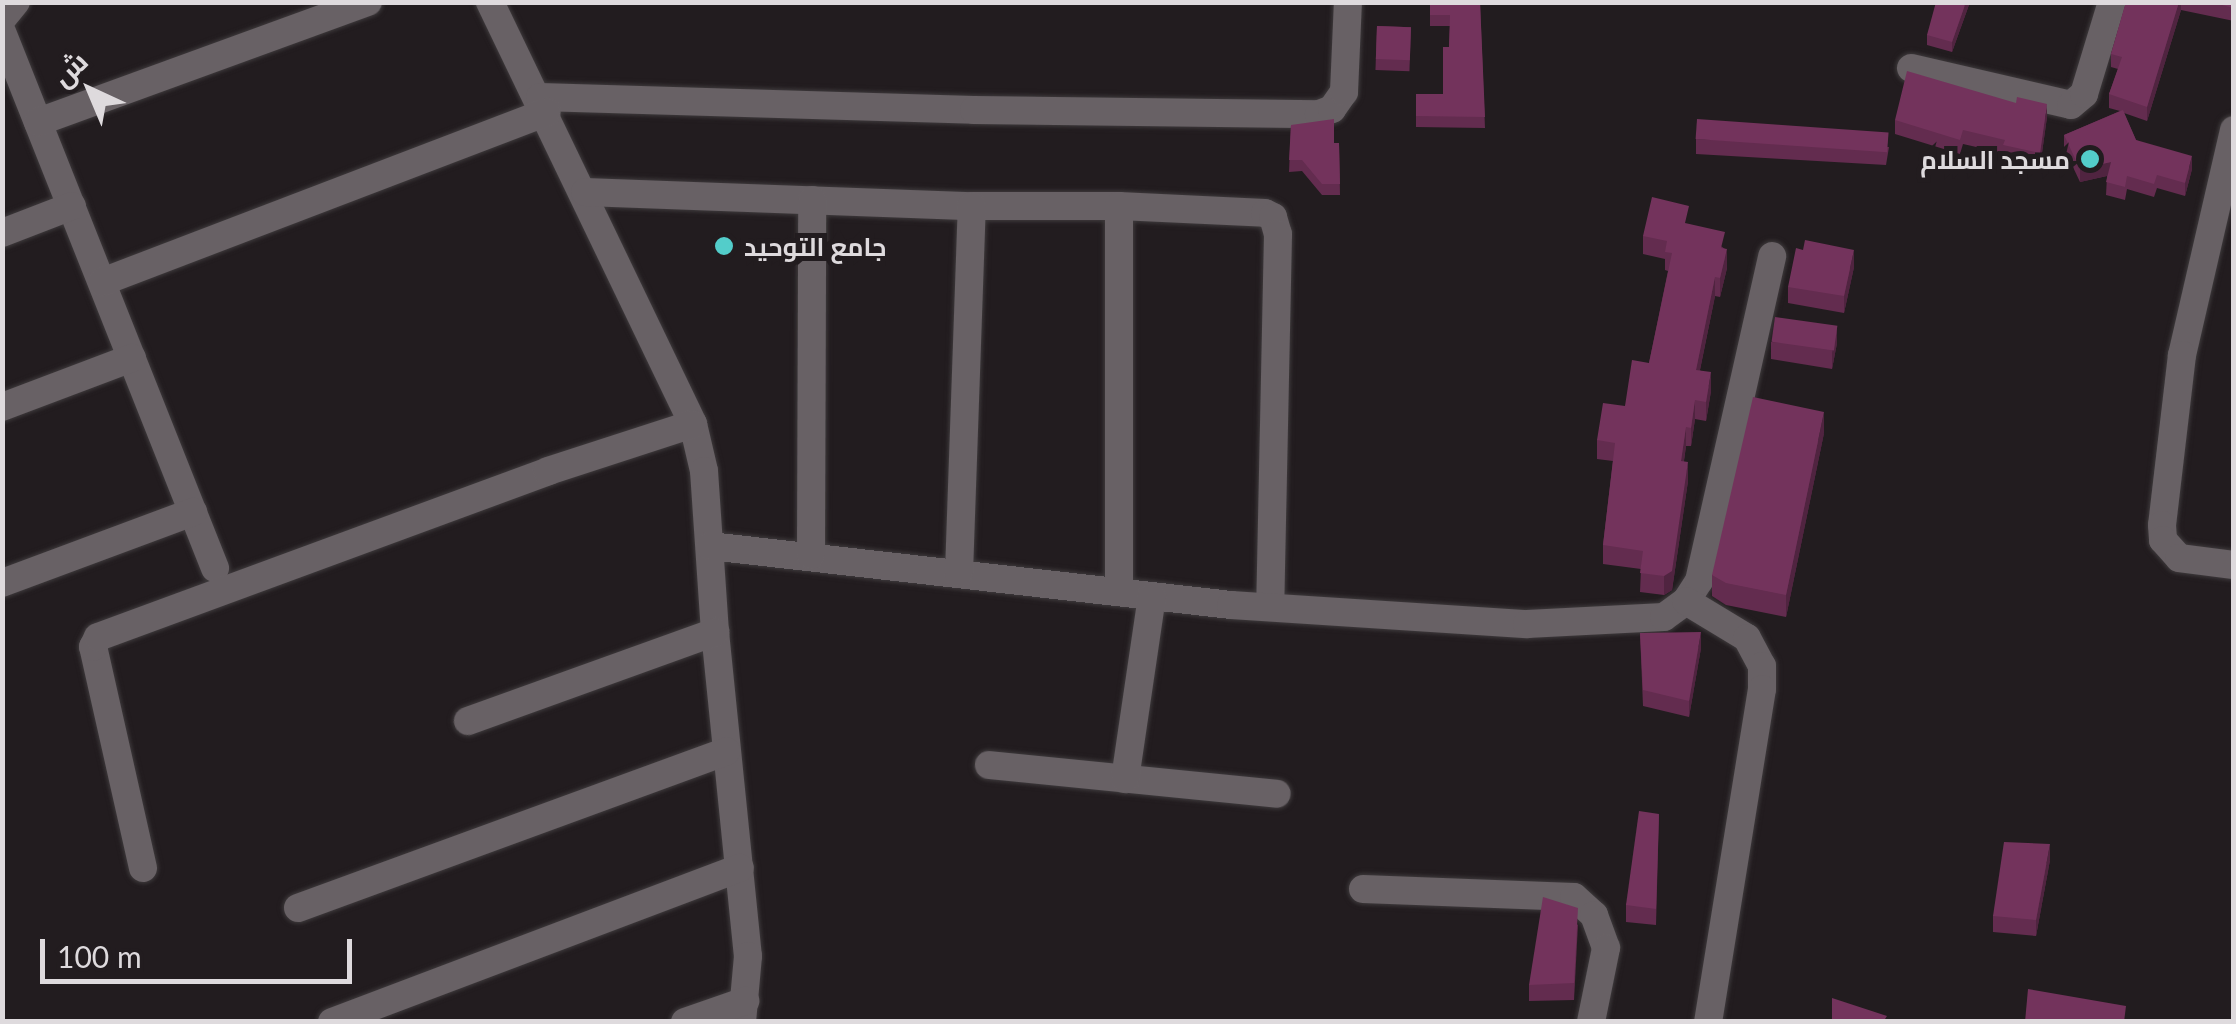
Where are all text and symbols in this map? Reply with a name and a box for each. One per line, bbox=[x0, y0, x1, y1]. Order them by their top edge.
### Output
north arrow bbox=[40, 40, 140, 140]
text: ش bbox=[44, 44, 94, 93]
place label: مسجد السلام bbox=[1920, 144, 2070, 174]
marker: مسجد السلام bbox=[2079, 148, 2101, 170]
place label: جامع التوحيد bbox=[744, 231, 886, 261]
marker: جامع التوحيد bbox=[713, 235, 735, 257]
scale bar bbox=[45, 919, 358, 981]
text: 100 m bbox=[57, 938, 142, 974]

